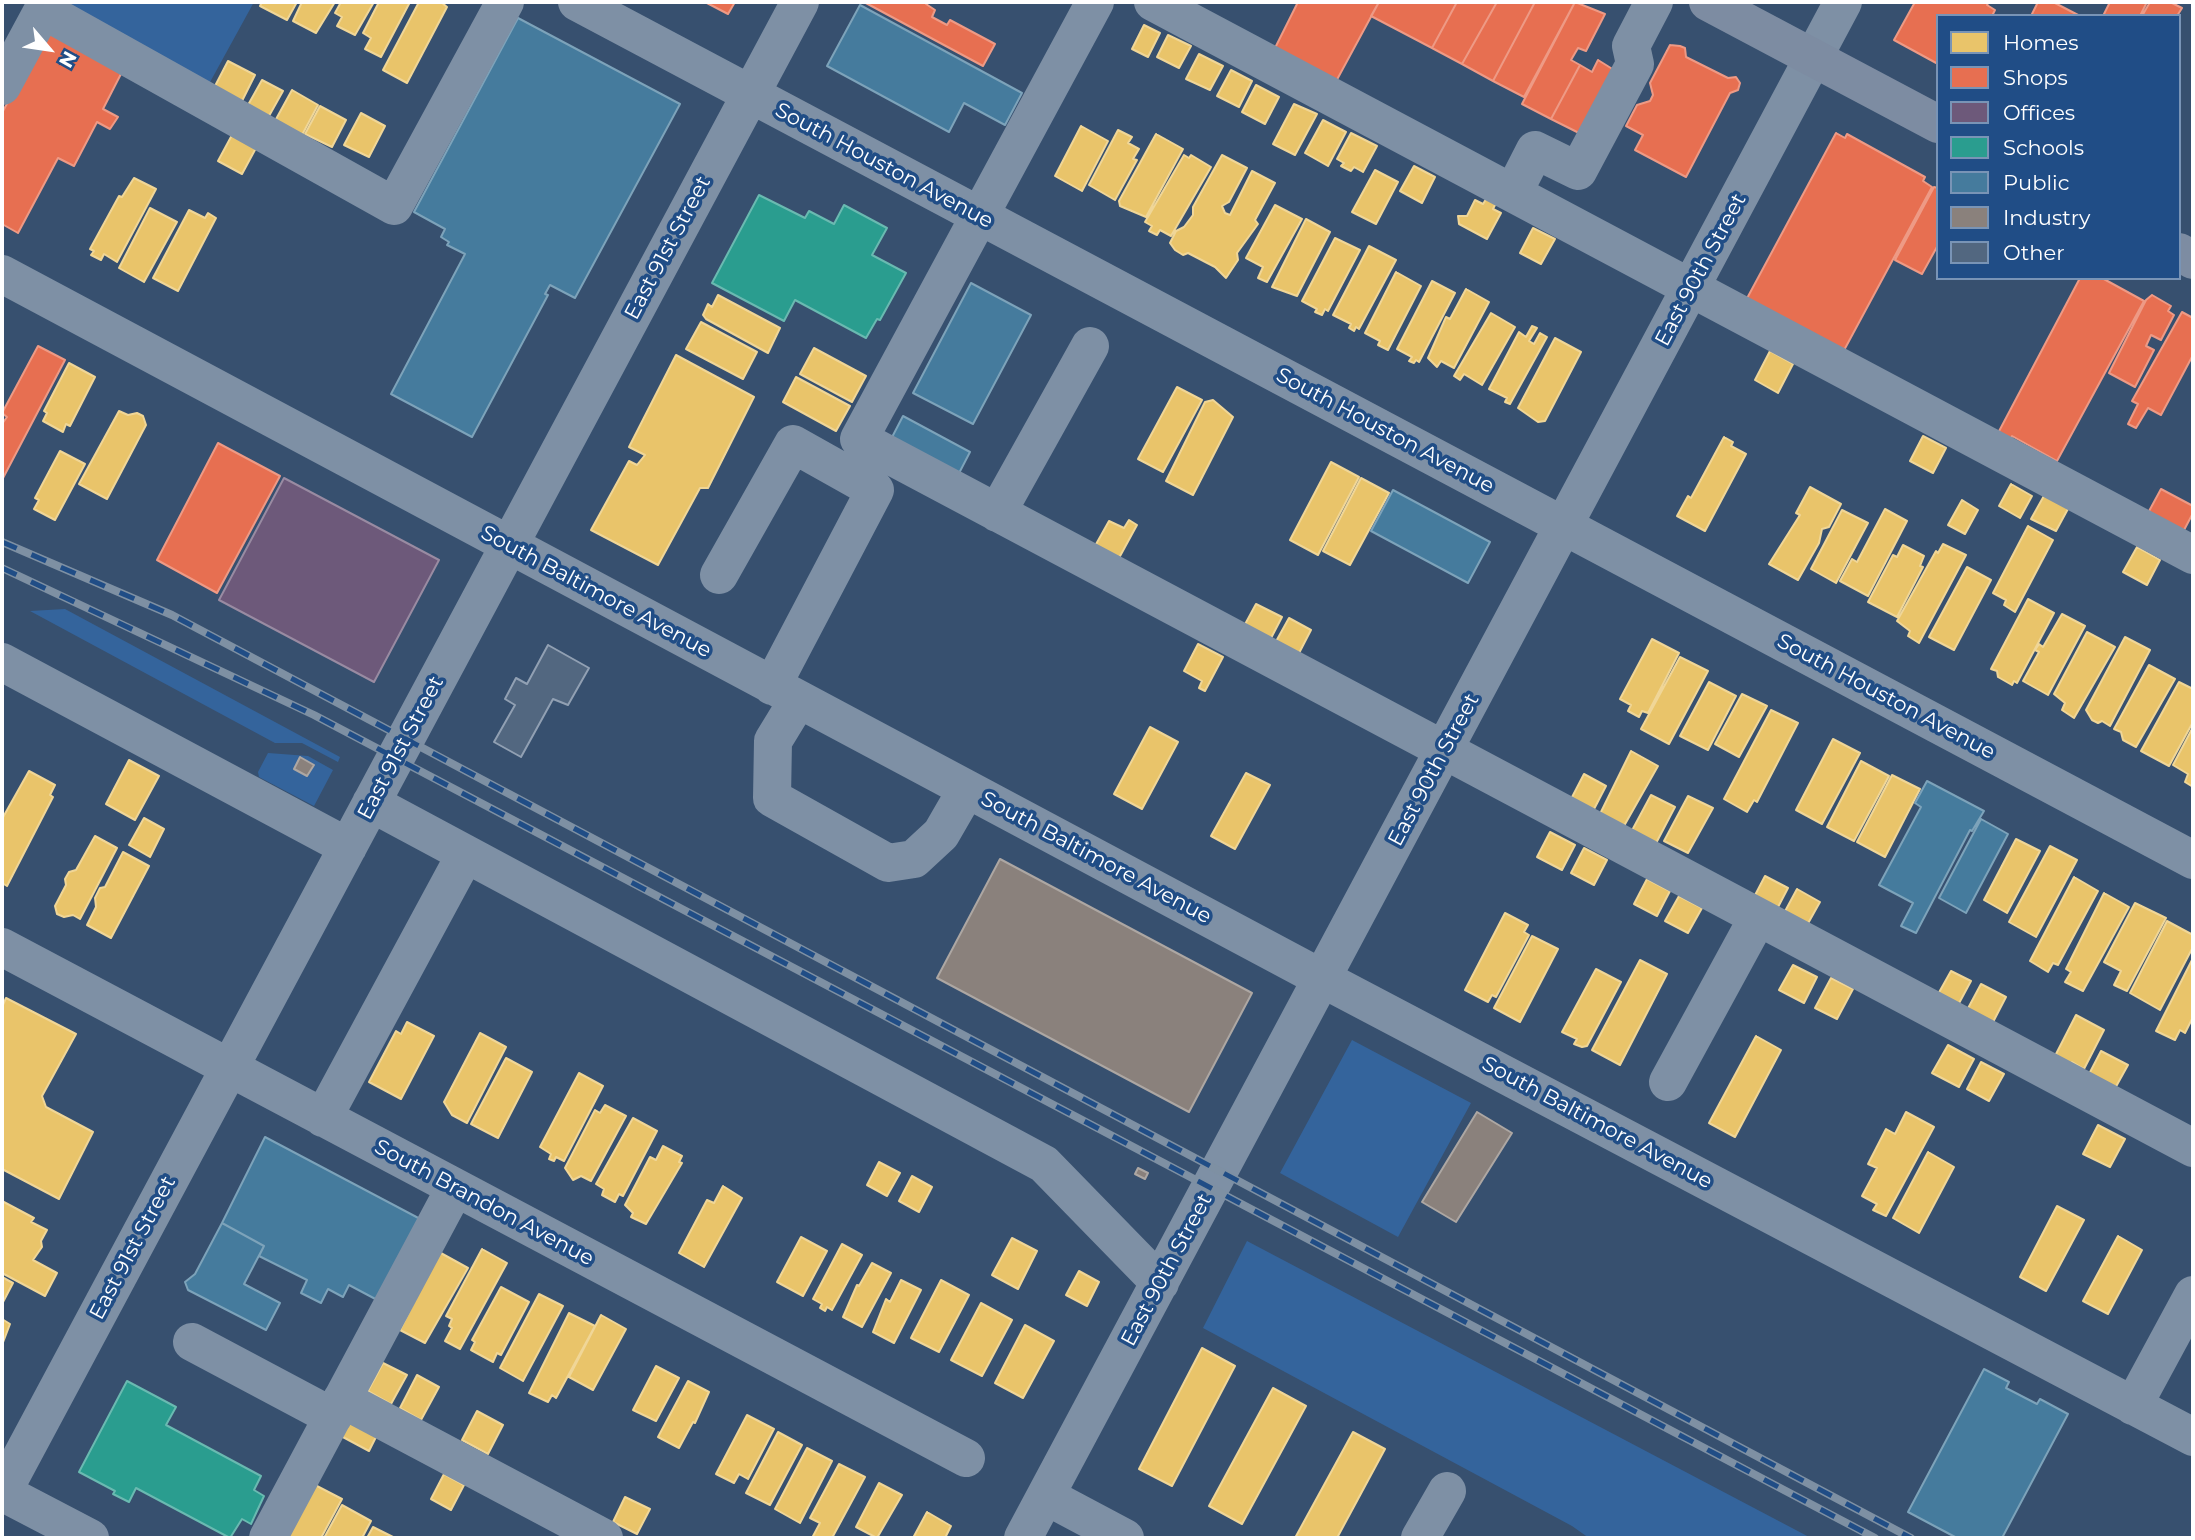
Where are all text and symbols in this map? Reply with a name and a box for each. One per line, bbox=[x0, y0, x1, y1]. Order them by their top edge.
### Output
north arrow bbox=[14, 14, 84, 84]
legend bbox=[1936, 14, 2181, 280]
text: Homes bbox=[2003, 30, 2078, 55]
text: N bbox=[54, 47, 82, 72]
text: Shops bbox=[2003, 65, 2068, 90]
street label: South Houston Avenue bbox=[771, 98, 997, 234]
text: Offices bbox=[2003, 100, 2075, 125]
text: Schools bbox=[2003, 135, 2084, 160]
text: Public bbox=[2003, 170, 2070, 195]
street label: East 91st Street bbox=[620, 172, 716, 324]
street label: East 90th Street bbox=[1650, 189, 1752, 351]
text: Industry bbox=[2003, 205, 2090, 230]
text: Other bbox=[2003, 240, 2065, 265]
street label: South Houston Avenue bbox=[1272, 363, 1498, 499]
street label: South Baltimore Avenue bbox=[476, 520, 716, 664]
street label: South Houston Avenue bbox=[1773, 629, 1999, 765]
street label: East 91st Street bbox=[353, 672, 449, 824]
street label: East 90th Street bbox=[1383, 689, 1485, 851]
street label: South Baltimore Avenue bbox=[976, 786, 1216, 930]
street label: South Baltimore Avenue bbox=[1477, 1051, 1717, 1195]
street label: South Brandon Avenue bbox=[370, 1134, 598, 1272]
street label: East 91st Street bbox=[85, 1172, 181, 1324]
street label: East 90th Street bbox=[1116, 1189, 1218, 1351]

